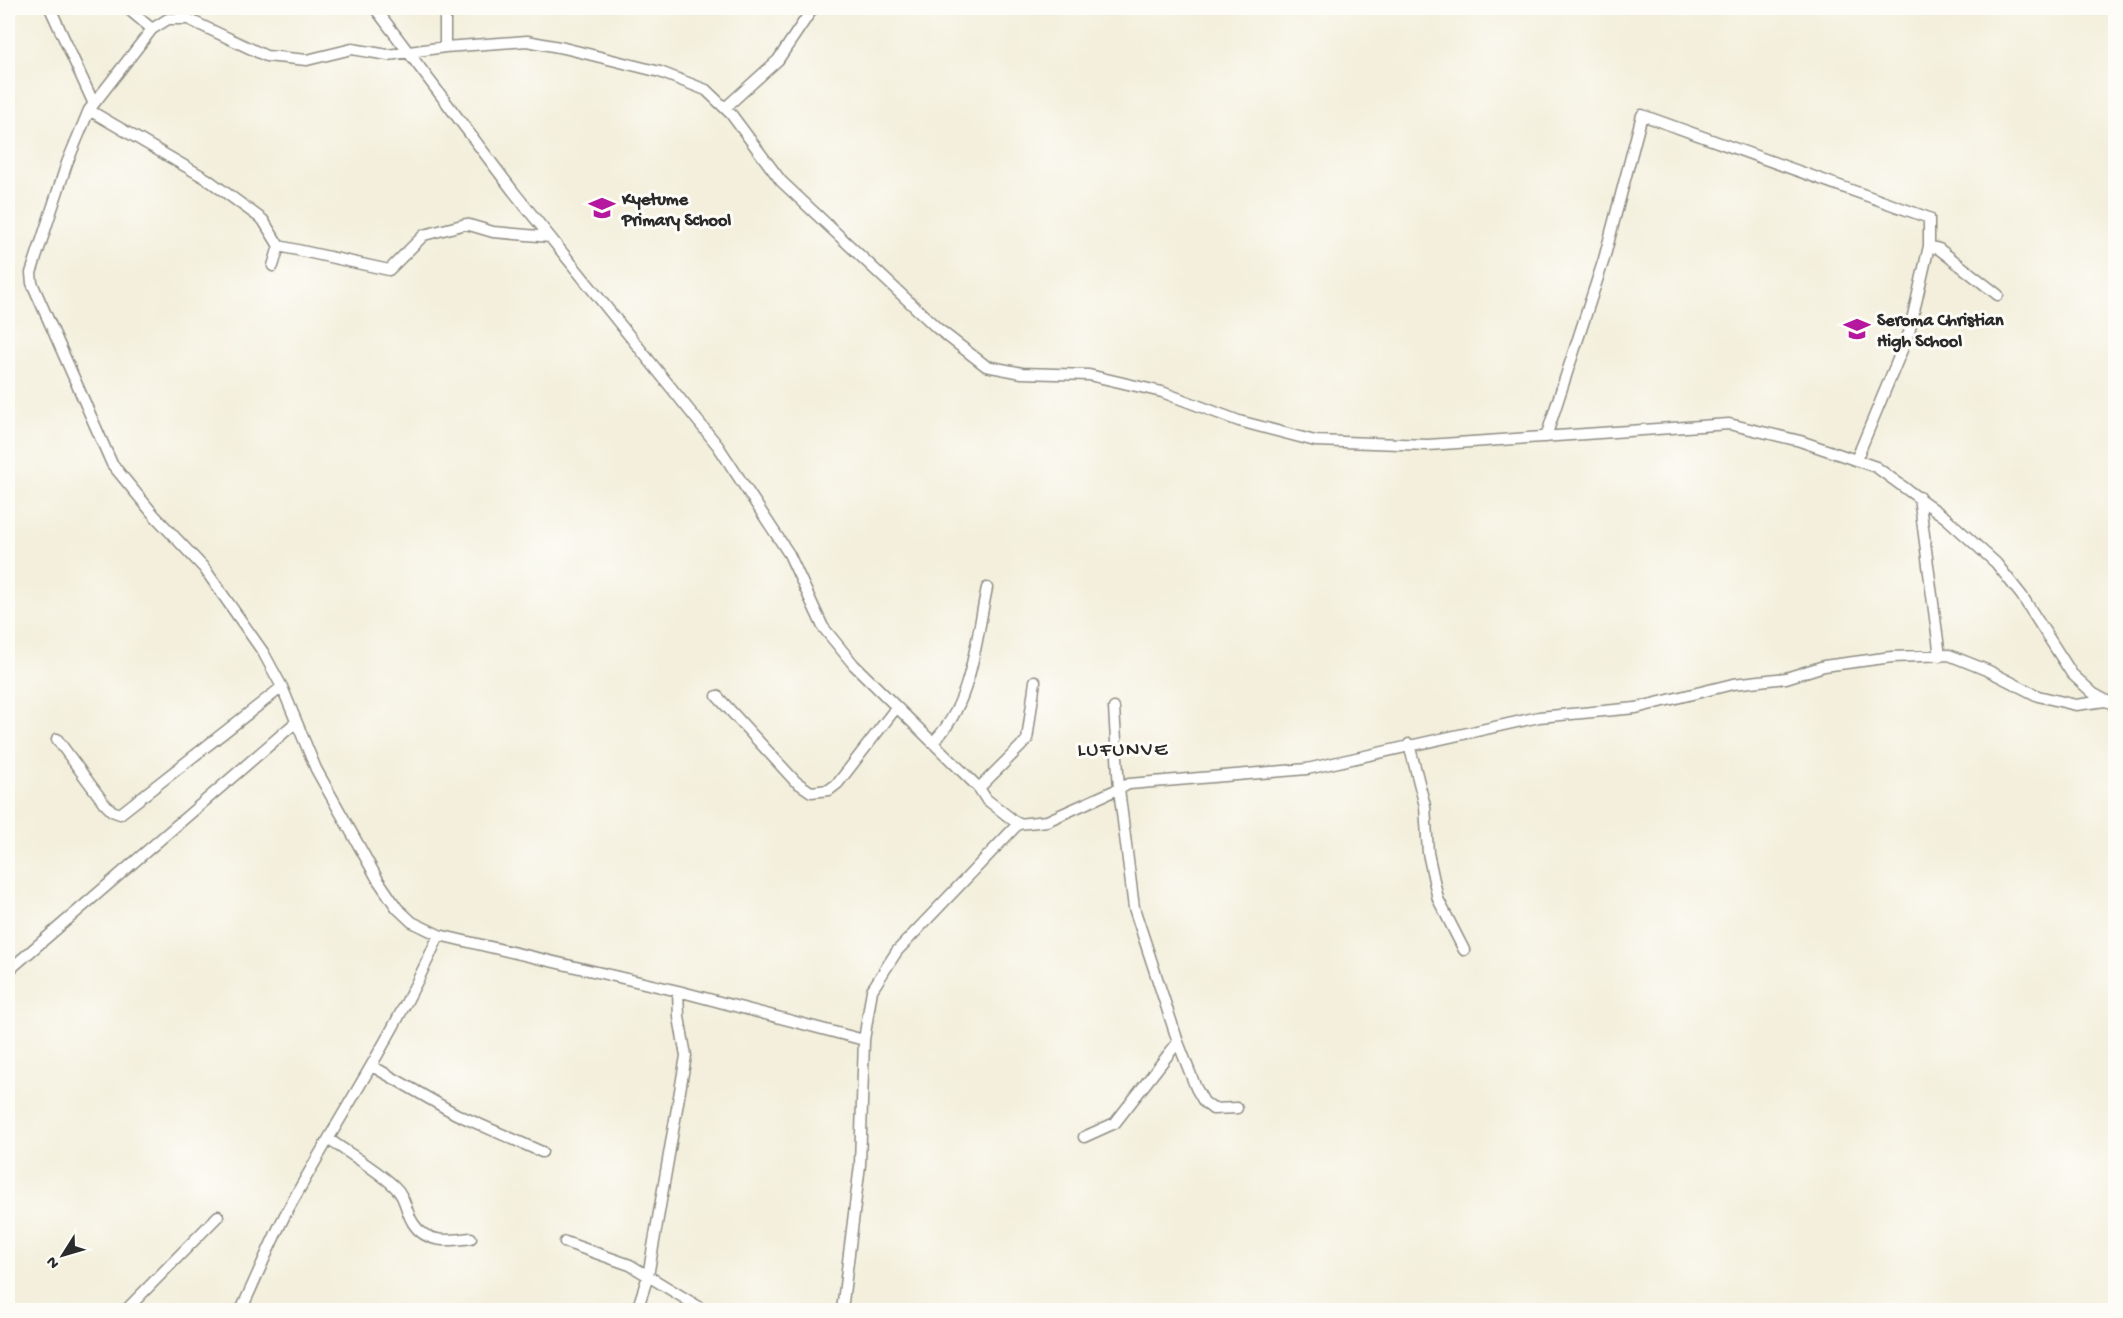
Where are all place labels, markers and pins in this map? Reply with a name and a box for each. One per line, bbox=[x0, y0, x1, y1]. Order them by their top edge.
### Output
place label: Kyetume Primary School bbox=[621, 190, 731, 232]
school or university icon: Kyetume Primary School bbox=[587, 193, 617, 223]
place label: Seroma Christian High School bbox=[1877, 311, 2004, 353]
school or university icon: Seroma Christian High School bbox=[1842, 314, 1872, 344]

